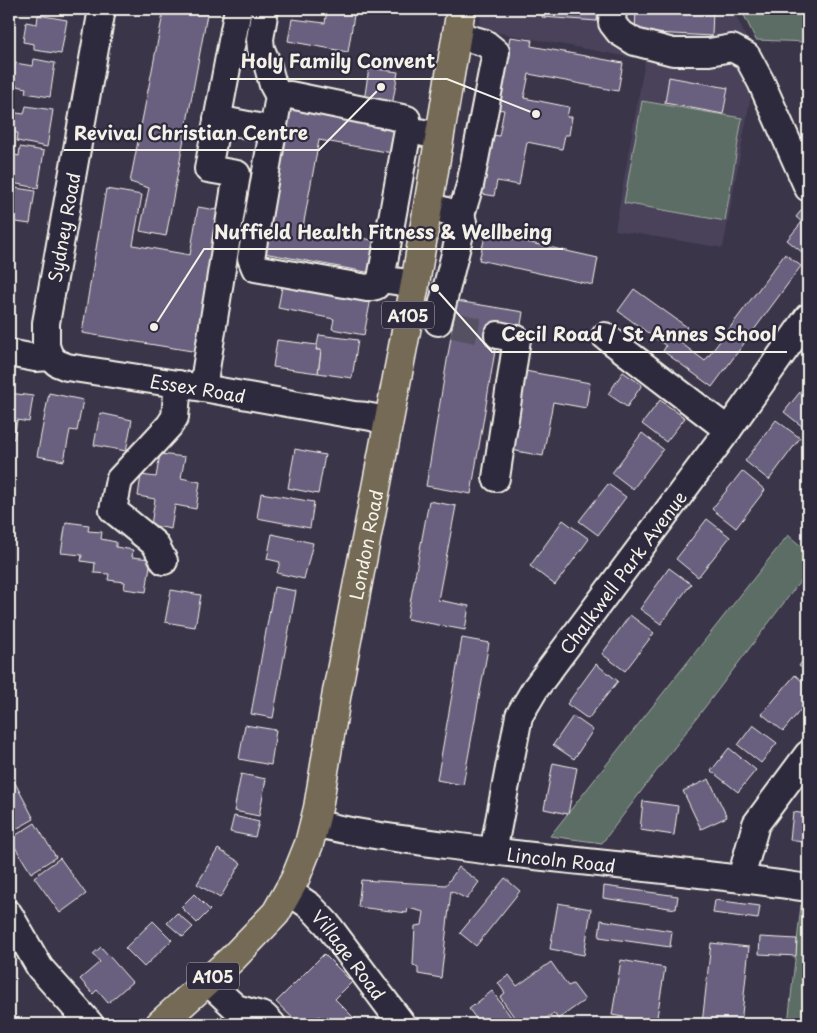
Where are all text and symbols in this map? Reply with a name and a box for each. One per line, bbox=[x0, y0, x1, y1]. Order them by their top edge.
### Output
callout: Holy Family Convent bbox=[230, 45, 447, 79]
text: Holy Family Convent bbox=[241, 46, 435, 74]
callout: Revival Christian Centre bbox=[64, 116, 319, 150]
text: Revival Christian Centre bbox=[74, 118, 308, 146]
street label: Sydney Road bbox=[40, 170, 86, 284]
callout: Nuffield Health Fitness & Wellbeing bbox=[204, 215, 563, 249]
text: Nuffield Health Fitness & Wellbeing bbox=[214, 217, 552, 245]
road number: A105 bbox=[382, 302, 434, 328]
callout: Cecil Road / St Annes School bbox=[492, 318, 787, 352]
text: Cecil Road / St Annes School bbox=[501, 319, 777, 347]
street label: Essex Road bbox=[148, 366, 248, 409]
street label: Chalkwell Park Avenue bbox=[552, 484, 693, 659]
street label: London Road bbox=[341, 487, 389, 602]
street label: Lincoln Road bbox=[505, 840, 617, 878]
street label: Village Road bbox=[306, 903, 393, 1005]
road number: A105 bbox=[187, 962, 239, 989]

